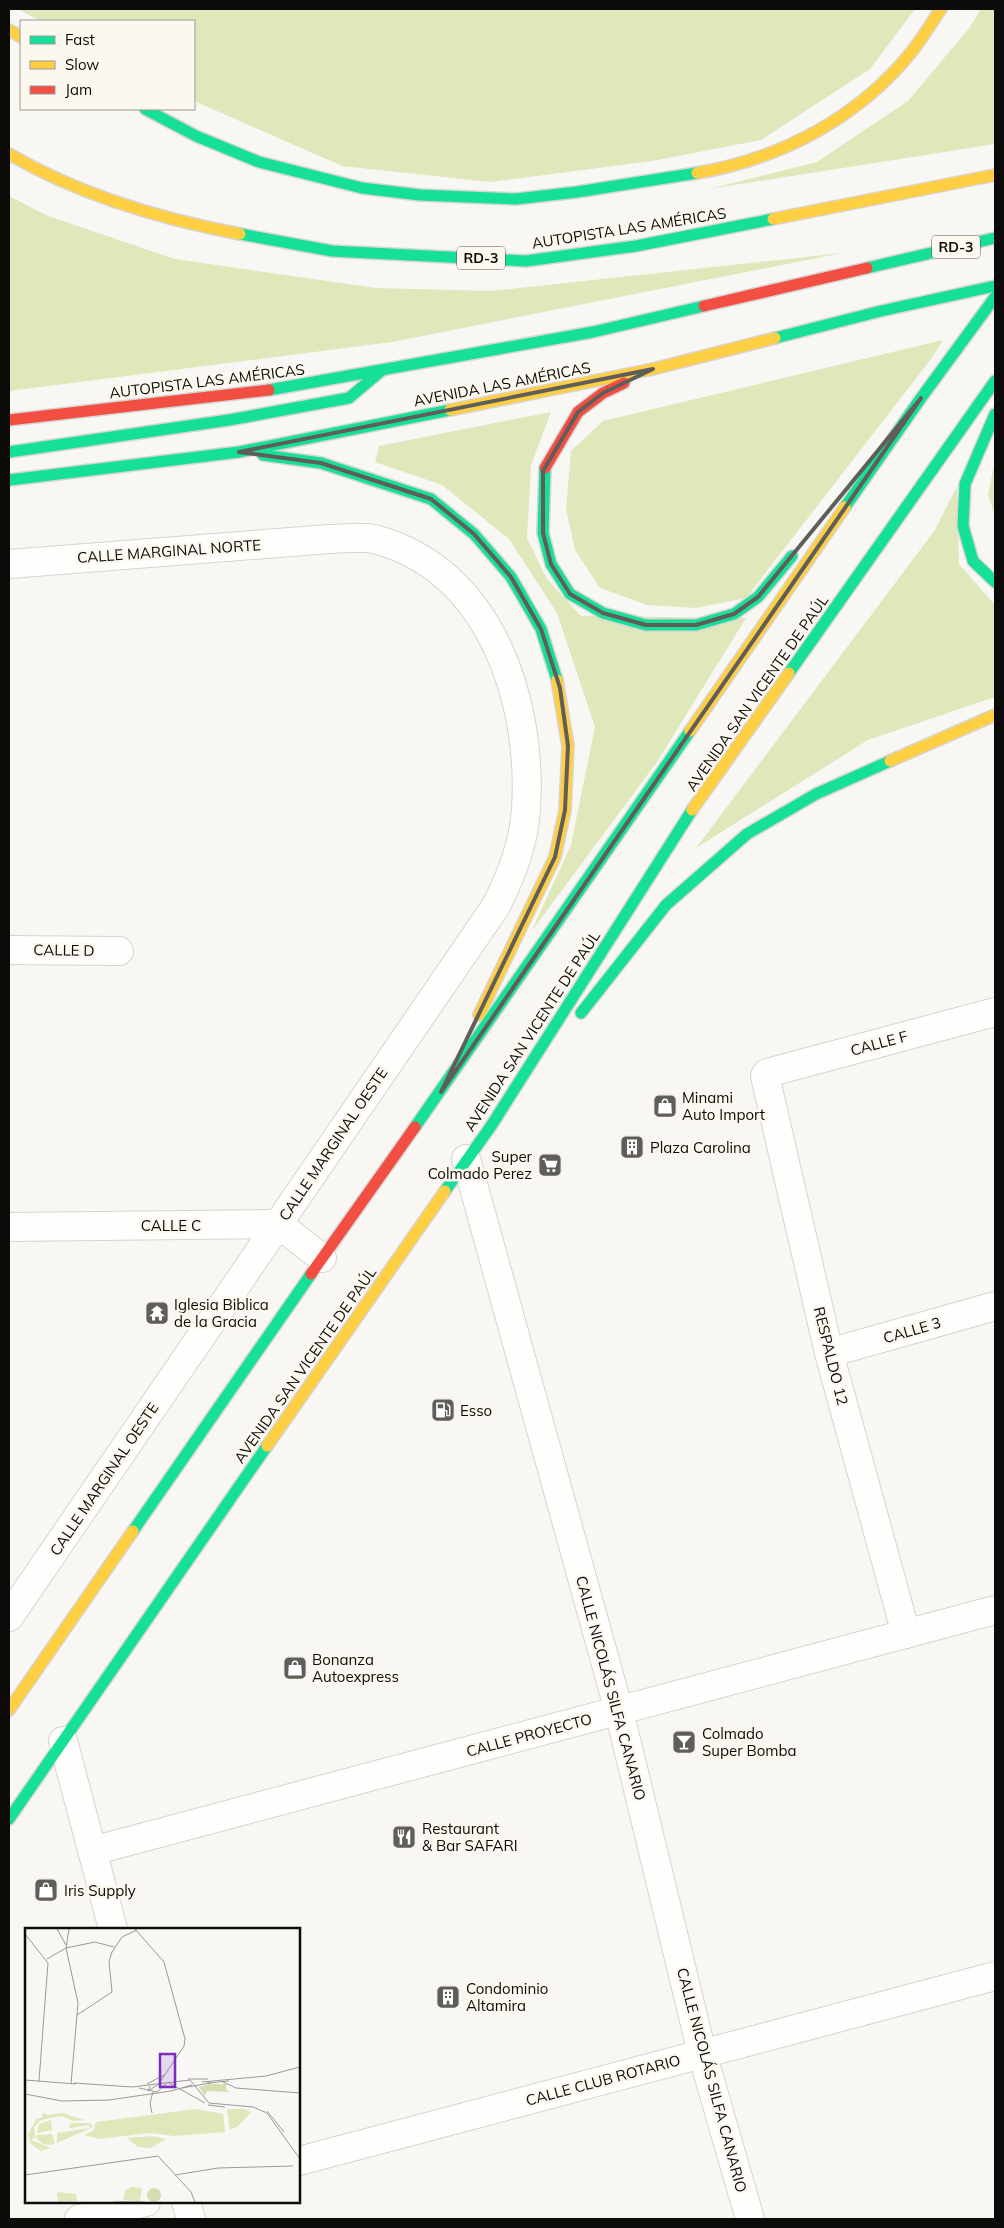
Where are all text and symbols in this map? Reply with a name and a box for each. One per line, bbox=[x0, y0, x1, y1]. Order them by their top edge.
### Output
legend bbox=[20, 20, 195, 110]
text: Fast bbox=[65, 30, 95, 49]
text: Slow bbox=[65, 55, 99, 74]
text: Jam bbox=[65, 80, 92, 99]
street label: AUTOPISTA LAS AMÉRICAS bbox=[530, 203, 728, 253]
road number: RD-3 bbox=[932, 236, 980, 258]
road number: RD-3 bbox=[457, 247, 505, 270]
street label: AVENIDA LAS AMÉRICAS bbox=[412, 358, 592, 410]
street label: AUTOPISTA LAS AMÉRICAS bbox=[108, 360, 306, 402]
street label: CALLE MARGINAL NORTE bbox=[76, 535, 262, 567]
street label: AVENIDA SAN VICENTE DE PAÚL bbox=[682, 591, 832, 795]
street label: AVENIDA SAN VICENTE DE PAÚL bbox=[460, 927, 604, 1135]
street label: CALLE D bbox=[33, 940, 95, 960]
street label: CALLE F bbox=[848, 1026, 910, 1060]
street label: CALLE MARGINAL OESTE bbox=[275, 1064, 392, 1224]
place label: Minami Auto Import bbox=[682, 1088, 765, 1124]
shop icon: Minami Auto Import bbox=[652, 1093, 678, 1119]
building icon: Plaza Carolina bbox=[619, 1134, 645, 1160]
place label: Plaza Carolina bbox=[650, 1138, 751, 1157]
place label: Super Colmado Perez bbox=[428, 1147, 533, 1183]
supermarket icon: Super Colmado Perez bbox=[537, 1152, 563, 1178]
street label: CALLE C bbox=[141, 1216, 201, 1235]
street label: AVENIDA SAN VICENTE DE PAÚL bbox=[230, 1263, 380, 1467]
place label: Iglesia Biblica de la Gracia bbox=[174, 1295, 269, 1331]
temple icon: Iglesia Biblica de la Gracia bbox=[144, 1300, 170, 1326]
street label: RESPALDO 12 bbox=[810, 1305, 852, 1407]
street label: CALLE 3 bbox=[881, 1313, 943, 1347]
fuel station icon: Esso bbox=[430, 1397, 456, 1423]
street label: CALLE MARGINAL OESTE bbox=[46, 1399, 163, 1559]
place label: Esso bbox=[460, 1401, 492, 1420]
street label: CALLE NICOLÁS SILFA CANARIO bbox=[572, 1574, 650, 1802]
place label: Bonanza Autoexpress bbox=[312, 1650, 399, 1686]
shop icon: Bonanza Autoexpress bbox=[282, 1655, 308, 1681]
street label: CALLE PROYECTO bbox=[464, 1709, 594, 1761]
place label: Colmado Super Bomba bbox=[702, 1724, 796, 1760]
bar icon: Colmado Super Bomba bbox=[671, 1729, 697, 1755]
place label: Restaurant & Bar SAFARI bbox=[422, 1819, 518, 1855]
restaurant icon: Restaurant & Bar SAFARI bbox=[391, 1824, 417, 1850]
shop icon: Iris Supply bbox=[33, 1877, 59, 1903]
place label: Iris Supply bbox=[64, 1881, 136, 1900]
inset map bbox=[25, 1928, 300, 2203]
street label: CALLE NICOLÁS SILFA CANARIO bbox=[673, 1966, 751, 2194]
place label: Condominio Altamira bbox=[466, 1979, 548, 2015]
building icon: Condominio Altamira bbox=[435, 1984, 461, 2010]
street label: CALLE CLUB ROTARIO bbox=[524, 2050, 682, 2110]

